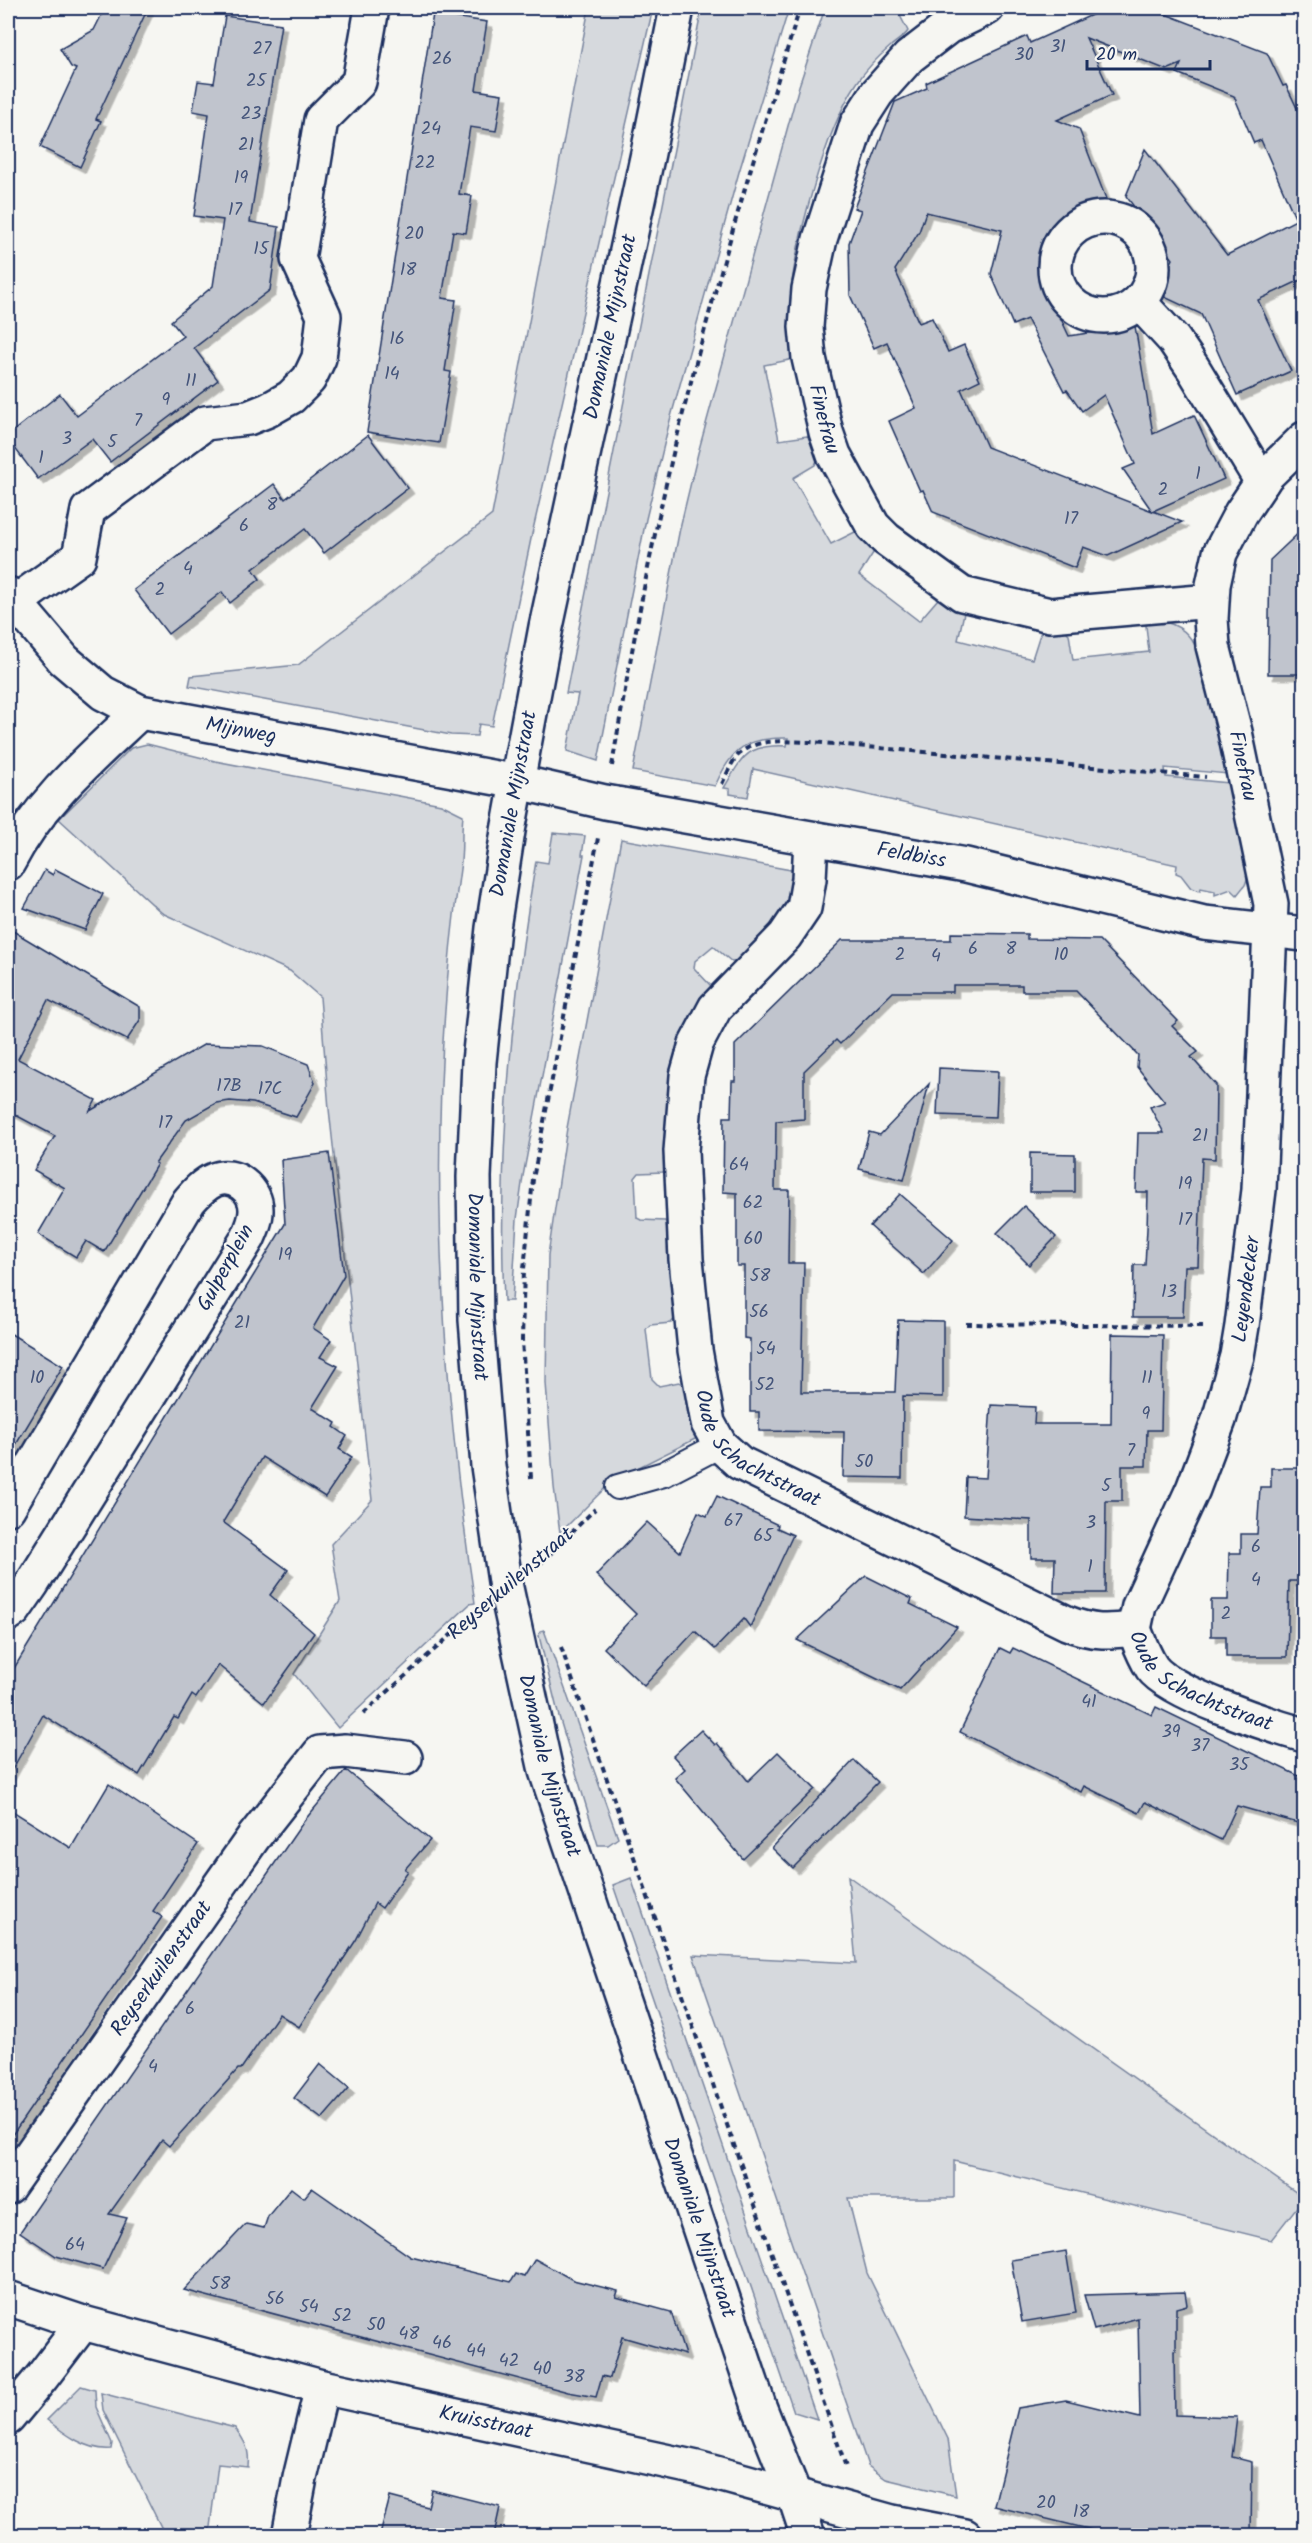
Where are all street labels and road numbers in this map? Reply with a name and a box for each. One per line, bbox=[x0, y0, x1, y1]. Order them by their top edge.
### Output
street label: Domaniale Mijnstraat bbox=[575, 230, 647, 423]
street label: Finefrau bbox=[799, 381, 849, 459]
street label: Domaniale Mijnstraat bbox=[481, 707, 547, 900]
street label: Mijnweg bbox=[203, 708, 279, 753]
street label: Finefrau bbox=[1218, 728, 1266, 804]
street label: Feldbiss bbox=[874, 833, 949, 878]
street label: Domaniale Mijnstraat bbox=[458, 1192, 498, 1383]
street label: Gulperplein bbox=[188, 1218, 264, 1318]
street label: Leyendecker bbox=[1223, 1233, 1270, 1345]
street label: Oude Schachtstraat bbox=[686, 1387, 827, 1517]
street label: Reyserkuilenstraat bbox=[440, 1519, 583, 1649]
street label: Oude Schachtstraat bbox=[1120, 1626, 1278, 1741]
street label: Domaniale Mijnstraat bbox=[509, 1671, 591, 1862]
street label: Reyserkuilenstraat bbox=[102, 1893, 221, 2043]
street label: Domaniale Mijnstraat bbox=[654, 2133, 745, 2323]
street label: Kruisstraat bbox=[436, 2396, 537, 2449]

